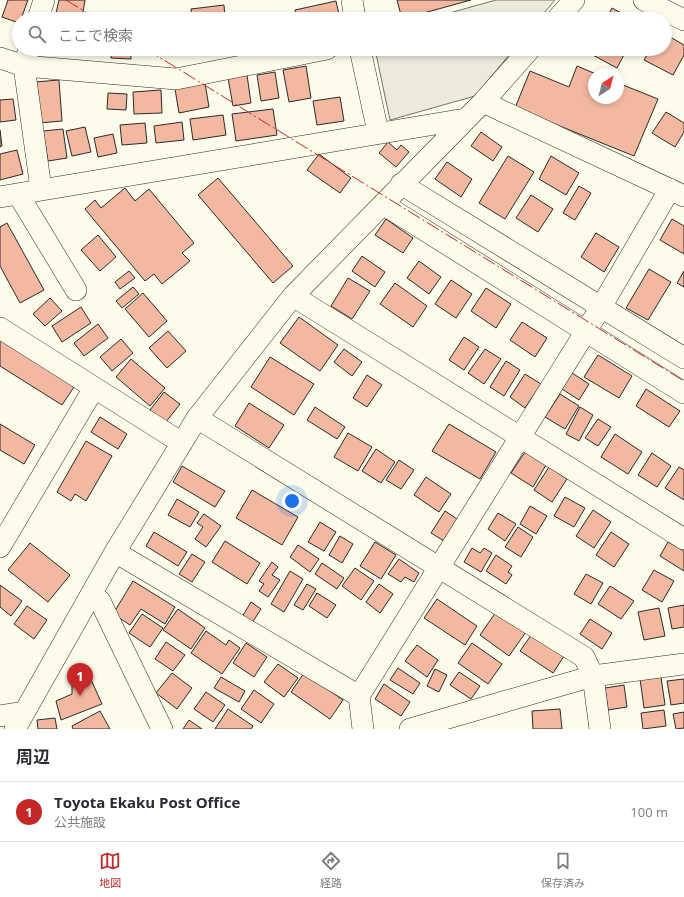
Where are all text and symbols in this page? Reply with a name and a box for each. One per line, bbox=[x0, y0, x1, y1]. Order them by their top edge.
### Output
search box bbox=[12, 12, 672, 56]
icon: search bbox=[26, 23, 48, 45]
text: ここで検索 bbox=[58, 25, 133, 45]
north arrow bbox=[588, 68, 624, 104]
your location bbox=[282, 491, 302, 511]
pin: 1 bbox=[67, 663, 93, 696]
text: 周辺 bbox=[16, 745, 50, 768]
text: Toyota Ekaku Post Office bbox=[54, 792, 240, 812]
text: 1 bbox=[25, 803, 33, 821]
text: 100 m bbox=[630, 803, 668, 821]
text: 公共施設 bbox=[54, 813, 106, 831]
tab: 地図 bbox=[99, 850, 121, 890]
tab: 経路 bbox=[320, 850, 342, 890]
tab: 保存済み bbox=[541, 850, 585, 890]

